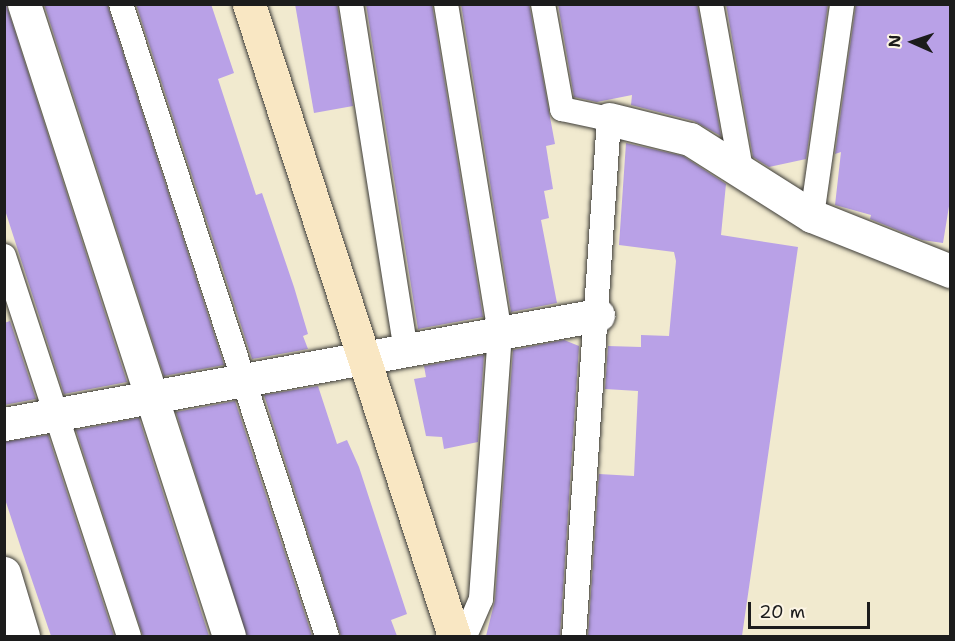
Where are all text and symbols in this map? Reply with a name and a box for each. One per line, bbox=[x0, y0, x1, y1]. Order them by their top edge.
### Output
north arrow bbox=[883, 12, 943, 72]
text: N bbox=[884, 34, 905, 48]
scale bar bbox=[751, 590, 872, 628]
text: 20 m bbox=[759, 600, 805, 624]

